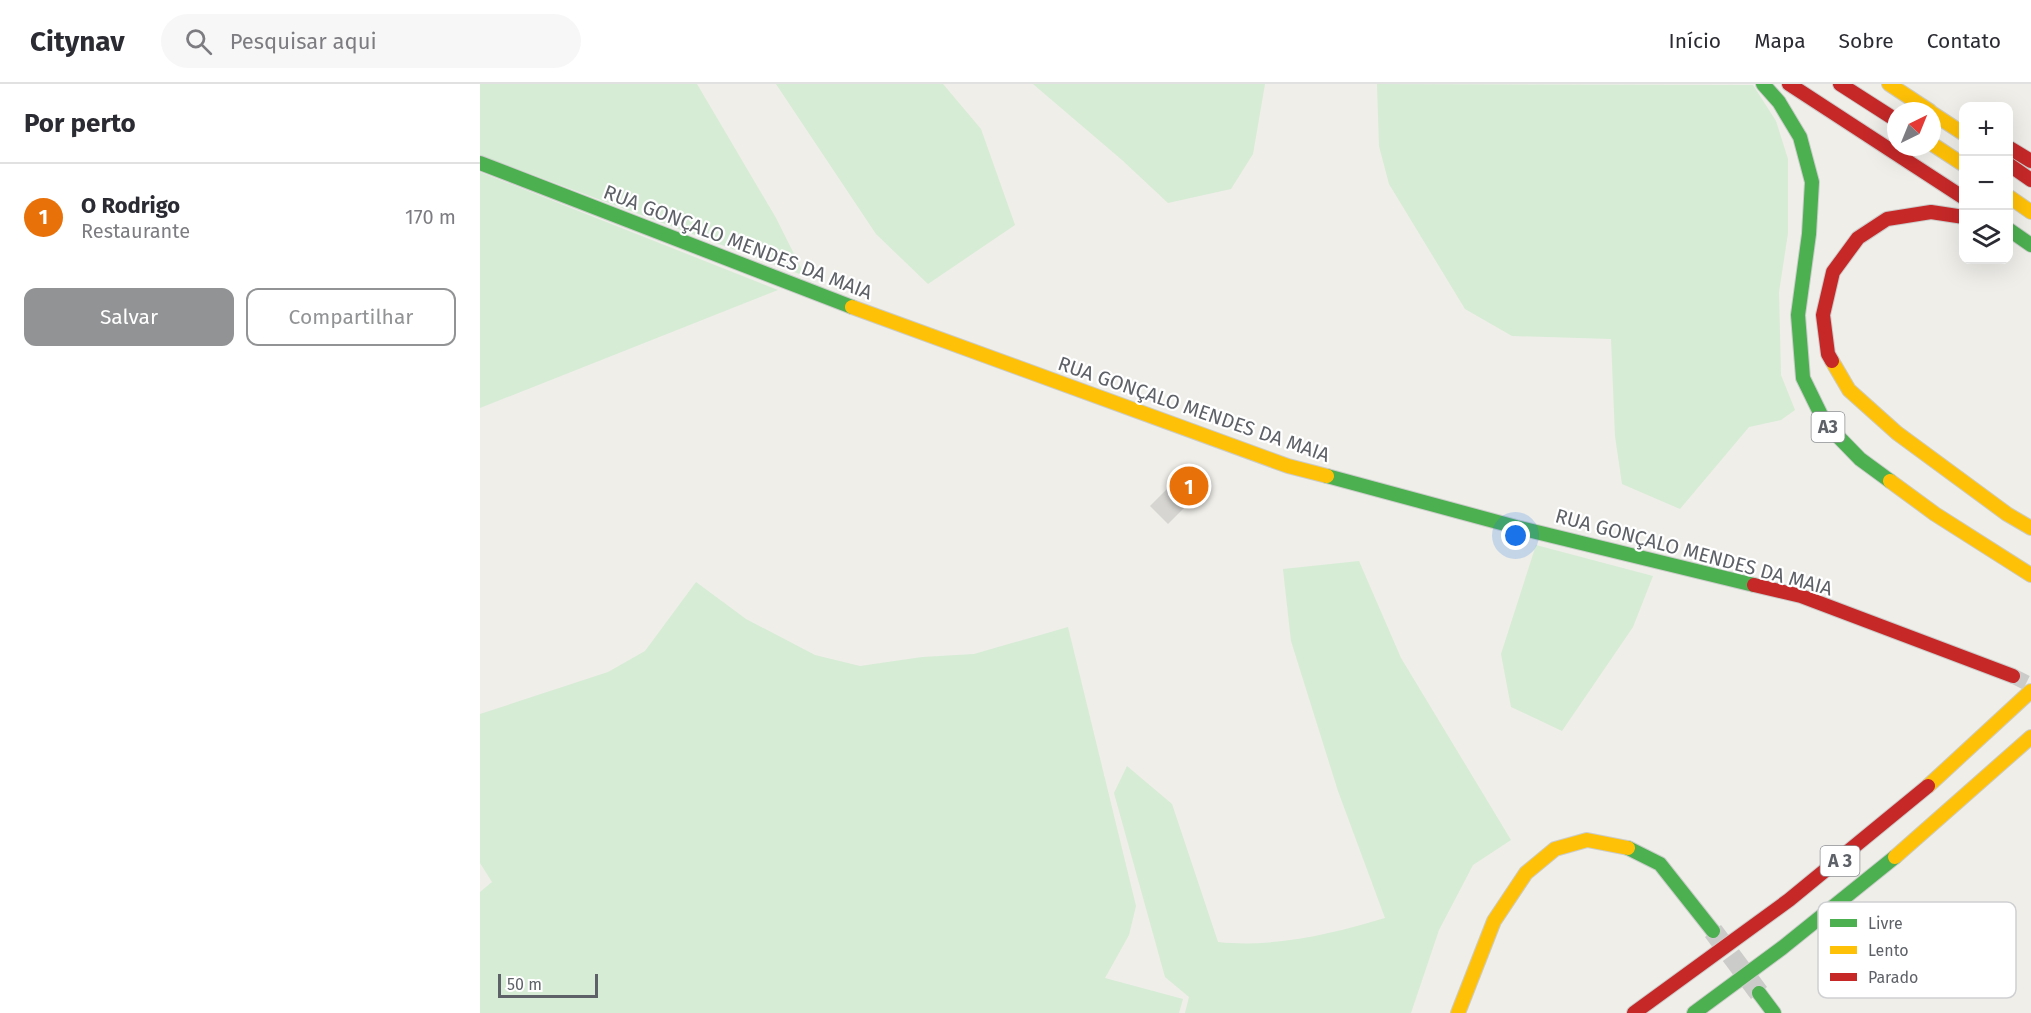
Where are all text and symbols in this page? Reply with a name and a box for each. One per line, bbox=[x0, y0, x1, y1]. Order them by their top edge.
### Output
search box bbox=[161, 14, 581, 68]
text: Citynav bbox=[30, 25, 125, 58]
icon: search bbox=[182, 25, 215, 58]
text: Pesquisar aqui bbox=[230, 28, 377, 55]
text: Início bbox=[1668, 28, 1721, 54]
text: Mapa bbox=[1754, 28, 1806, 54]
text: Sobre bbox=[1839, 28, 1894, 54]
text: Contato bbox=[1927, 28, 2001, 54]
north arrow bbox=[1887, 102, 1941, 156]
map controls bbox=[1959, 102, 2013, 264]
button: + bbox=[1959, 102, 2013, 156]
text: Por perto bbox=[24, 108, 136, 139]
button: − bbox=[1959, 156, 2013, 210]
street label: RUA GONÇALO MENDES DA MAIA bbox=[600, 180, 876, 306]
text: O Rodrigo bbox=[81, 192, 180, 219]
text: 1 bbox=[39, 205, 48, 229]
text: 170 m bbox=[405, 205, 456, 229]
button: layers bbox=[1959, 210, 2013, 264]
text: Restaurante bbox=[81, 219, 190, 243]
button: Salvar bbox=[24, 288, 234, 346]
button: Compartilhar bbox=[246, 288, 456, 346]
street label: RUA GONÇALO MENDES DA MAIA bbox=[1055, 351, 1334, 468]
road number: A3 bbox=[1812, 412, 1844, 442]
pin: 1 bbox=[1170, 464, 1208, 508]
street label: RUA GONÇALO MENDES DA MAIA bbox=[1552, 503, 1836, 602]
your location bbox=[1501, 521, 1530, 550]
road number: A 3 bbox=[1820, 846, 1860, 876]
legend bbox=[1818, 902, 2016, 998]
text: Livre bbox=[1868, 914, 1903, 933]
text: Lento bbox=[1868, 941, 1909, 960]
text: Parado bbox=[1868, 968, 1918, 987]
scale bar bbox=[498, 971, 598, 998]
text: 50 m bbox=[507, 975, 542, 994]

